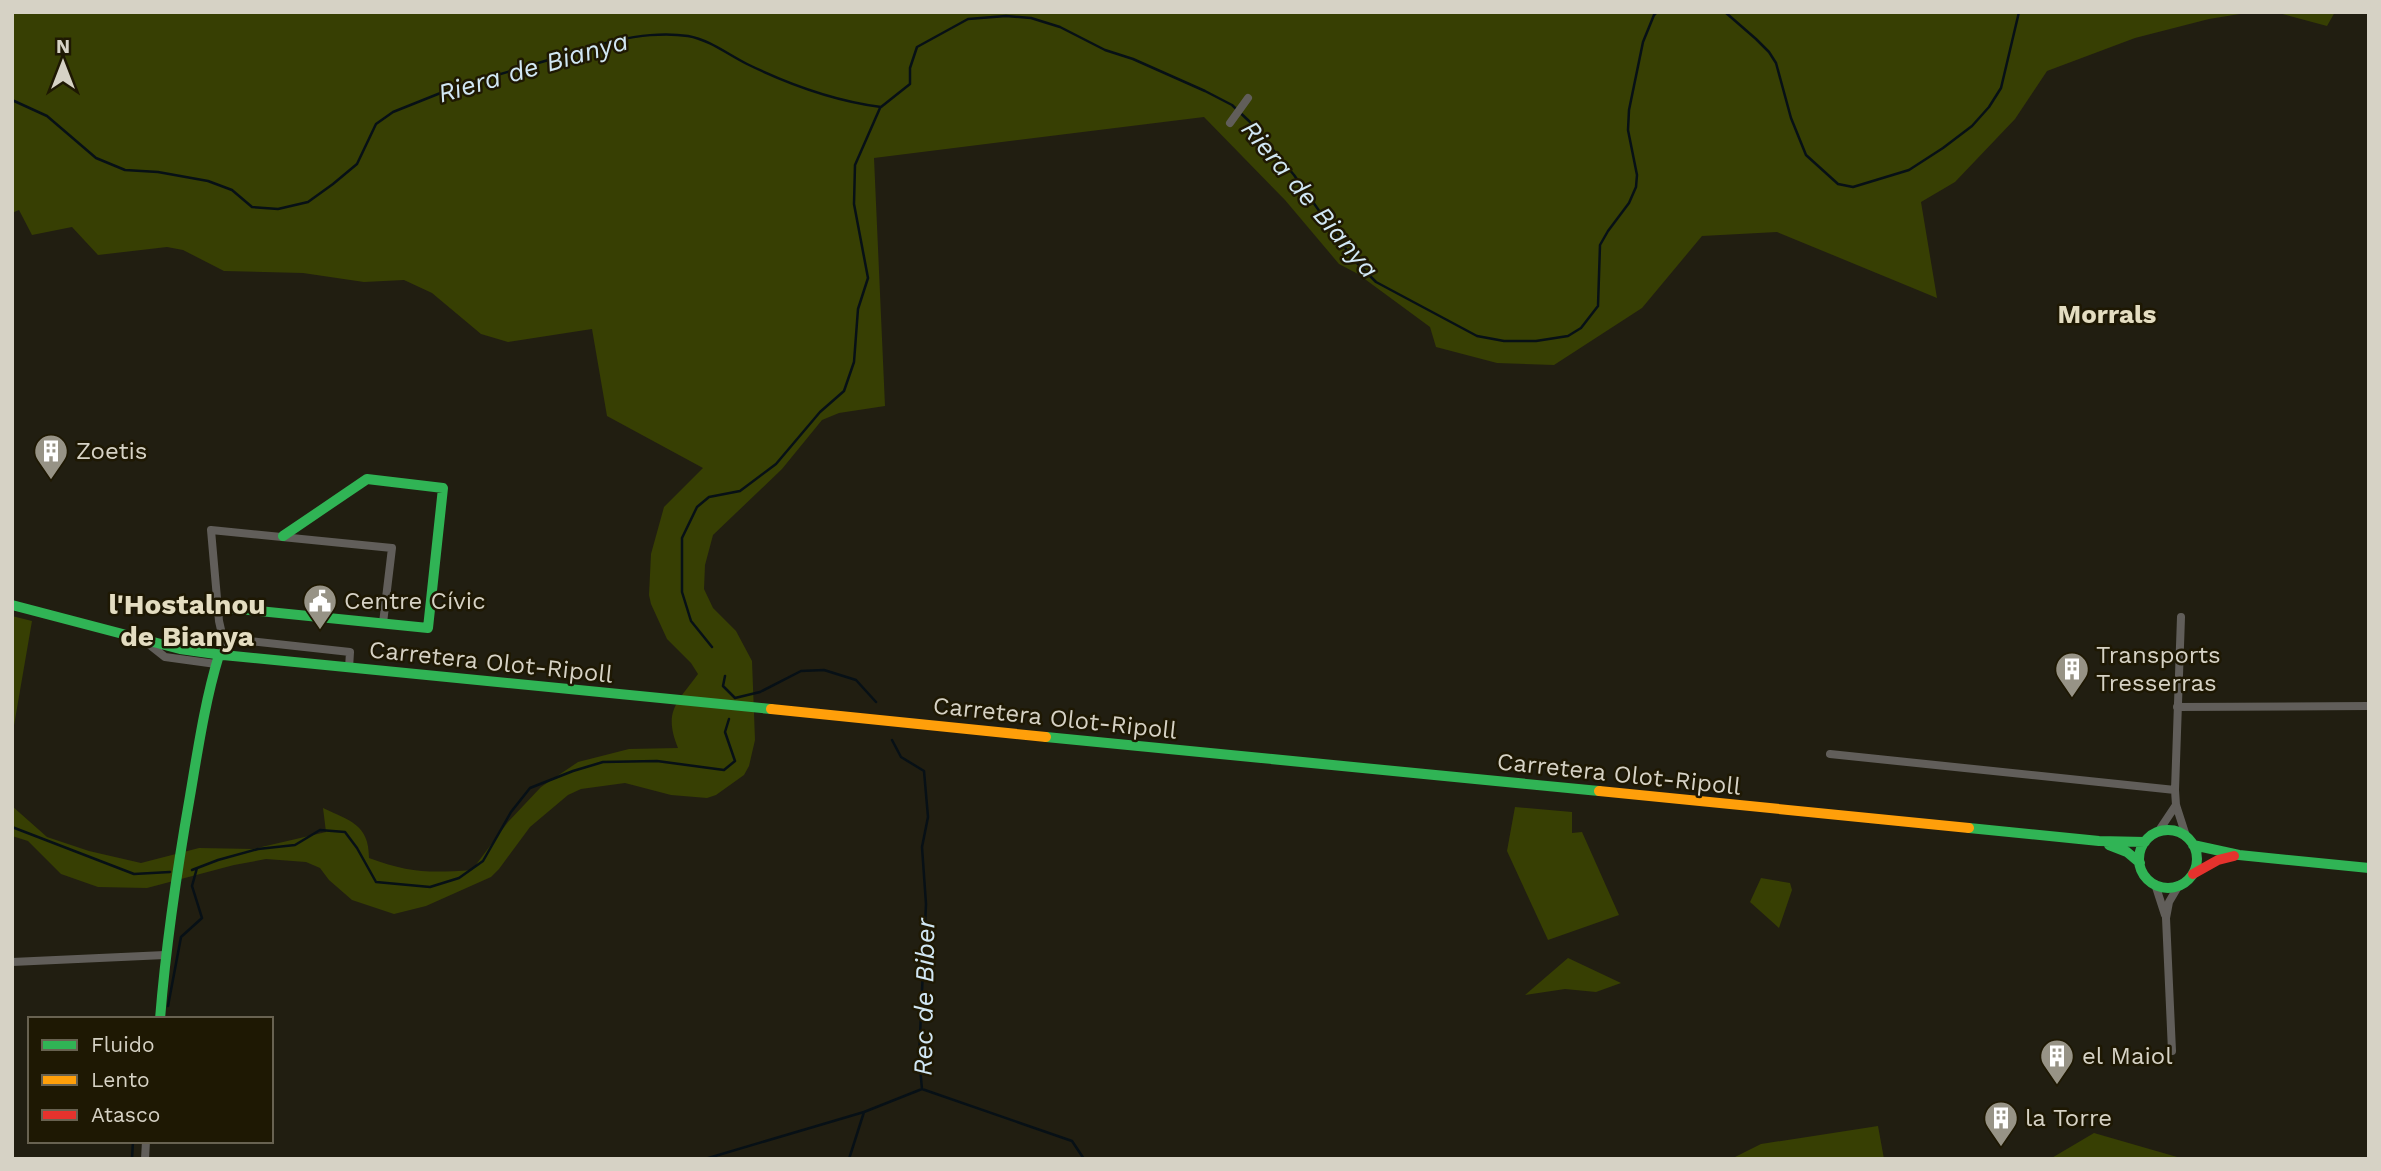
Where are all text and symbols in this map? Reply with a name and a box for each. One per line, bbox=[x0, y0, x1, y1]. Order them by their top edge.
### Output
water label: Riera de Bianya bbox=[434, 26, 632, 108]
north arrow bbox=[28, 28, 98, 98]
text: N bbox=[56, 35, 70, 58]
water label: Riera de Bianya bbox=[1235, 114, 1385, 284]
district label: Morrals bbox=[2058, 299, 2157, 329]
building icon: Zoetis bbox=[32, 432, 70, 481]
place label: Zoetis bbox=[76, 437, 148, 465]
public building icon: Centre Cívic bbox=[301, 582, 339, 631]
place label: Centre Cívic bbox=[344, 587, 486, 615]
district label: l'Hostalnou de Bianya bbox=[108, 588, 266, 653]
street label: Carretera Olot-Ripoll bbox=[368, 635, 615, 689]
place label: Transports Tresserras bbox=[2096, 641, 2221, 697]
building icon: Transports Tresserras bbox=[2053, 650, 2091, 699]
street label: Carretera Olot-Ripoll bbox=[932, 691, 1179, 745]
street label: Carretera Olot-Ripoll bbox=[1496, 747, 1743, 801]
water label: Rec de Biber bbox=[908, 917, 940, 1076]
legend bbox=[28, 1017, 273, 1143]
text: Fluido bbox=[91, 1032, 155, 1057]
building icon: el Maiol bbox=[2038, 1037, 2076, 1086]
place label: el Maiol bbox=[2082, 1042, 2173, 1070]
text: Lento bbox=[91, 1067, 150, 1092]
building icon: la Torre bbox=[1982, 1099, 2020, 1148]
text: Atasco bbox=[91, 1102, 160, 1127]
place label: la Torre bbox=[2025, 1104, 2112, 1132]

